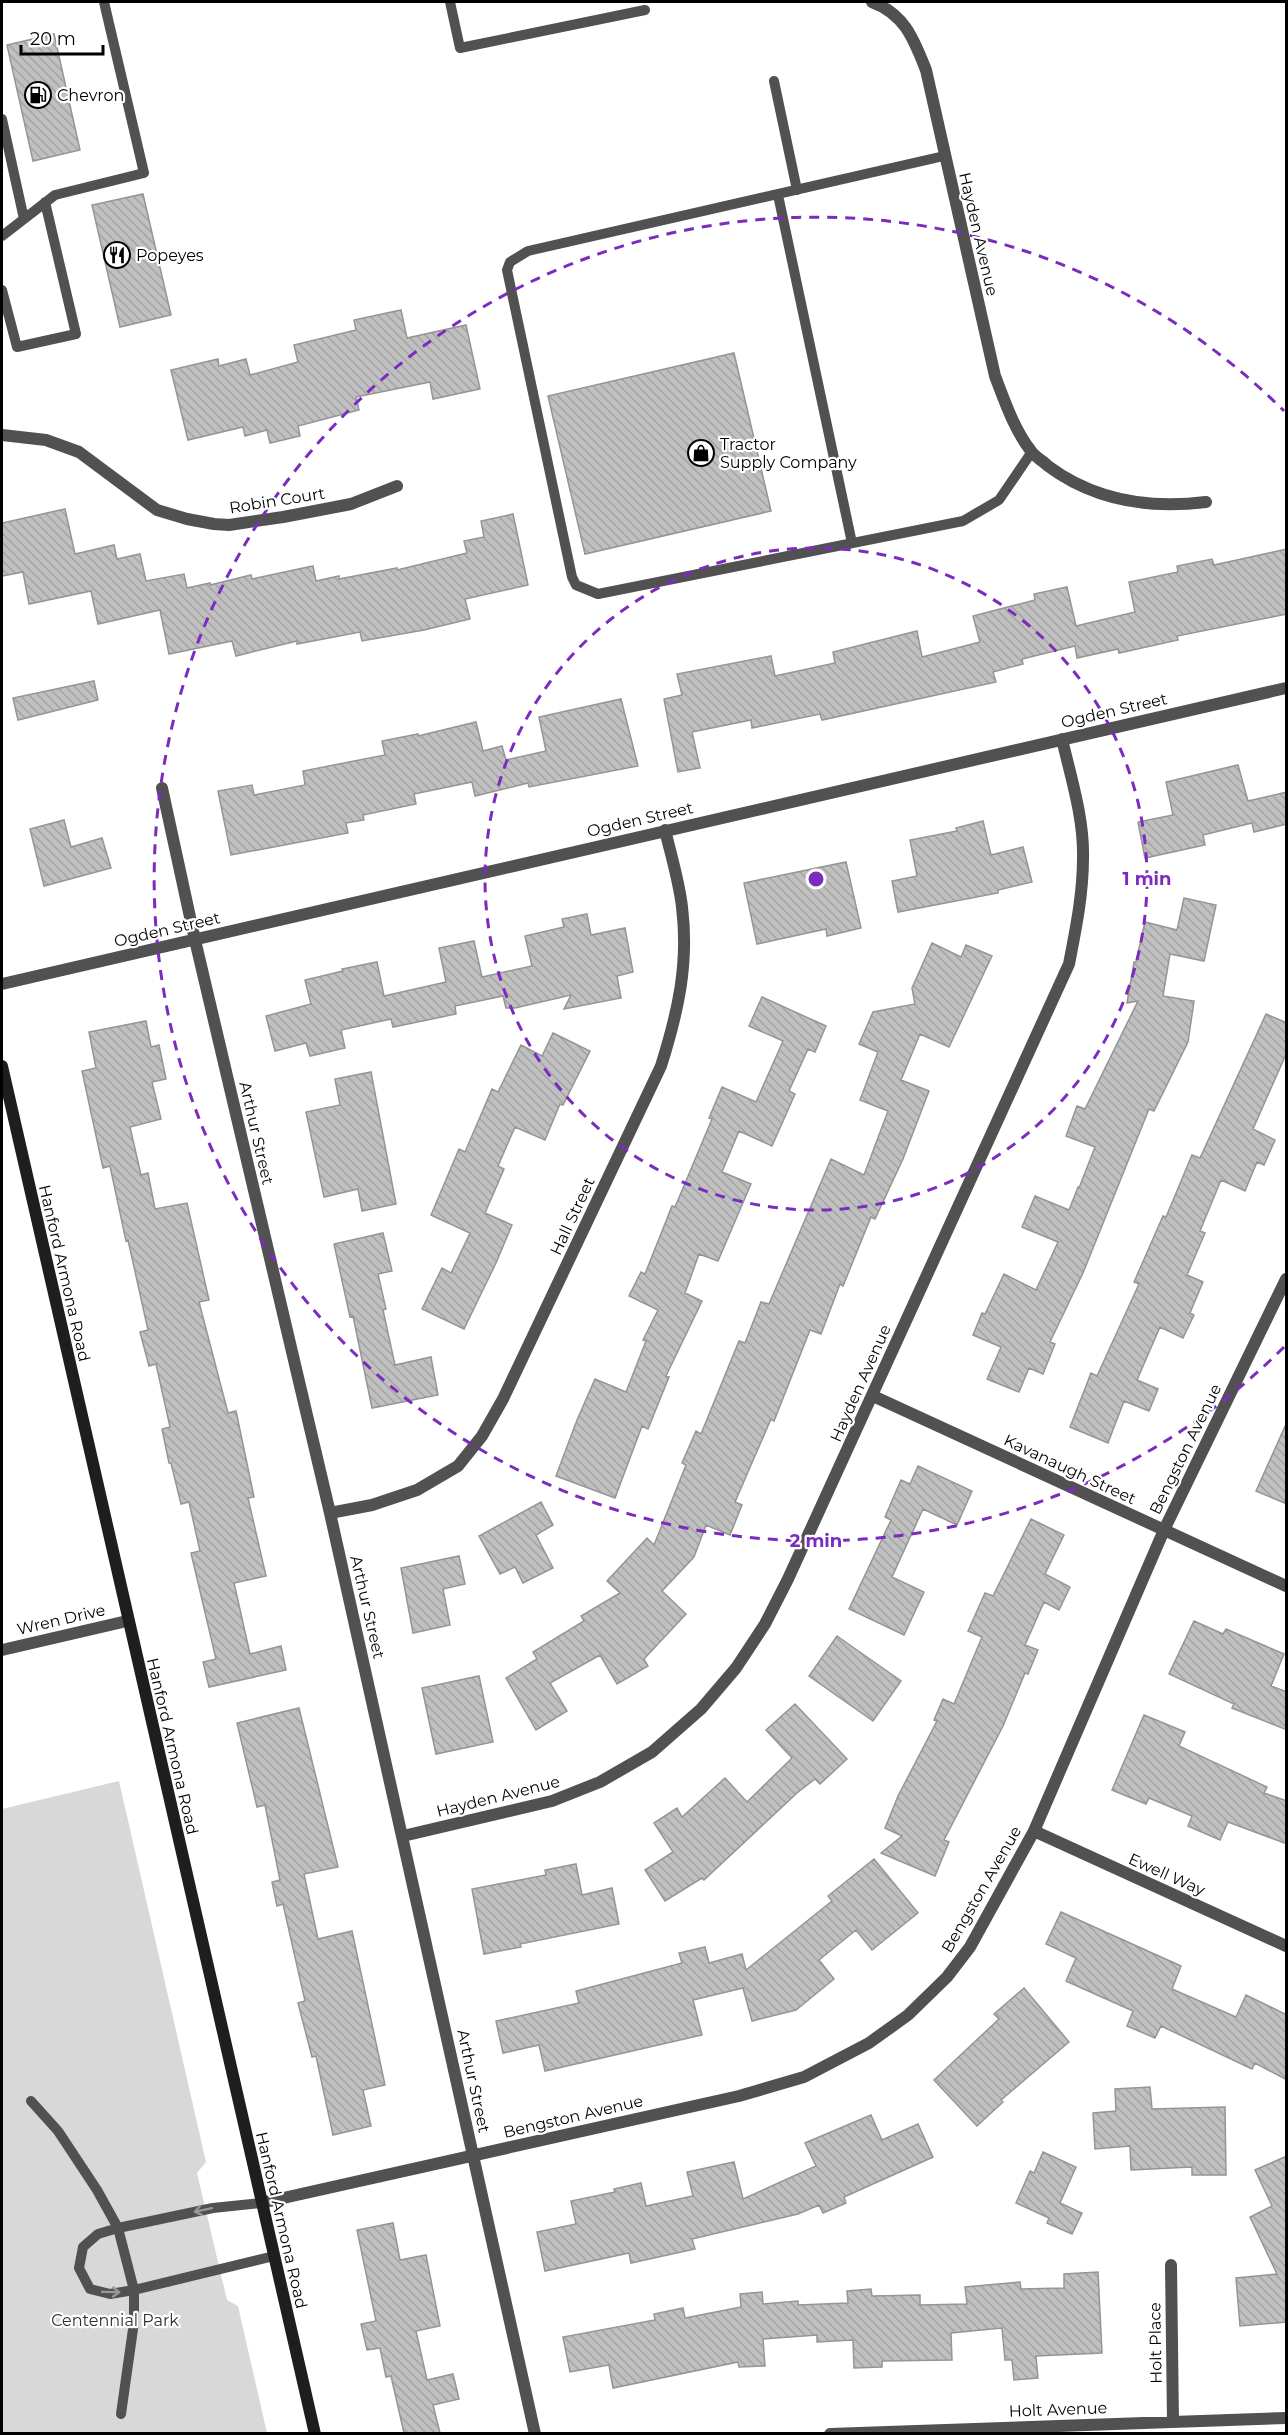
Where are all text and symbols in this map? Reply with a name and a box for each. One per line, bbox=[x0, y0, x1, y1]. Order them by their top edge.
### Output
scale bar bbox=[21, 18, 104, 56]
text: 20 m bbox=[30, 28, 76, 50]
fuel station icon: Chevron bbox=[23, 80, 53, 110]
place label: Chevron bbox=[57, 86, 124, 105]
street label: Hayden Avenue bbox=[955, 170, 1002, 298]
restaurant icon: Popeyes bbox=[102, 240, 132, 270]
place label: Popeyes bbox=[136, 246, 204, 265]
place label: Tractor Supply Company bbox=[720, 435, 857, 472]
shop icon: Tractor Supply Company bbox=[686, 438, 716, 468]
street label: Robin Court bbox=[228, 483, 327, 517]
street label: Ogden Street bbox=[1059, 689, 1169, 732]
street label: Ogden Street bbox=[585, 798, 695, 841]
text: 1 min bbox=[1123, 868, 1171, 890]
centre of rings bbox=[806, 869, 826, 889]
street label: Ogden Street bbox=[112, 908, 222, 951]
street label: Arthur Street bbox=[235, 1080, 278, 1187]
street label: Hall Street bbox=[546, 1174, 599, 1258]
street label: Hanford Armona Road bbox=[35, 1183, 94, 1363]
street label: Hayden Avenue bbox=[826, 1322, 895, 1445]
street label: Bengston Avenue bbox=[1146, 1381, 1225, 1518]
street label: Kavanaugh Street bbox=[1001, 1431, 1139, 1509]
text: 2 min bbox=[790, 1530, 842, 1552]
street label: Arthur Street bbox=[346, 1554, 389, 1661]
street label: Wren Drive bbox=[15, 1600, 107, 1639]
street label: Hanford Armona Road bbox=[143, 1656, 202, 1836]
street label: Hayden Avenue bbox=[434, 1772, 562, 1821]
street label: Bengston Avenue bbox=[937, 1823, 1025, 1956]
street label: Ewell Way bbox=[1126, 1849, 1208, 1900]
street label: Arthur Street bbox=[453, 2028, 494, 2135]
street label: Bengston Avenue bbox=[501, 2091, 645, 2142]
street label: Hanford Armona Road bbox=[252, 2130, 311, 2310]
one-way arrow bbox=[194, 2205, 214, 2216]
one-way arrow bbox=[101, 2286, 121, 2298]
street label: Holt Place bbox=[1145, 2302, 1166, 2384]
park label: Centennial Park bbox=[51, 2311, 179, 2330]
street label: Holt Avenue bbox=[1009, 2398, 1107, 2421]

